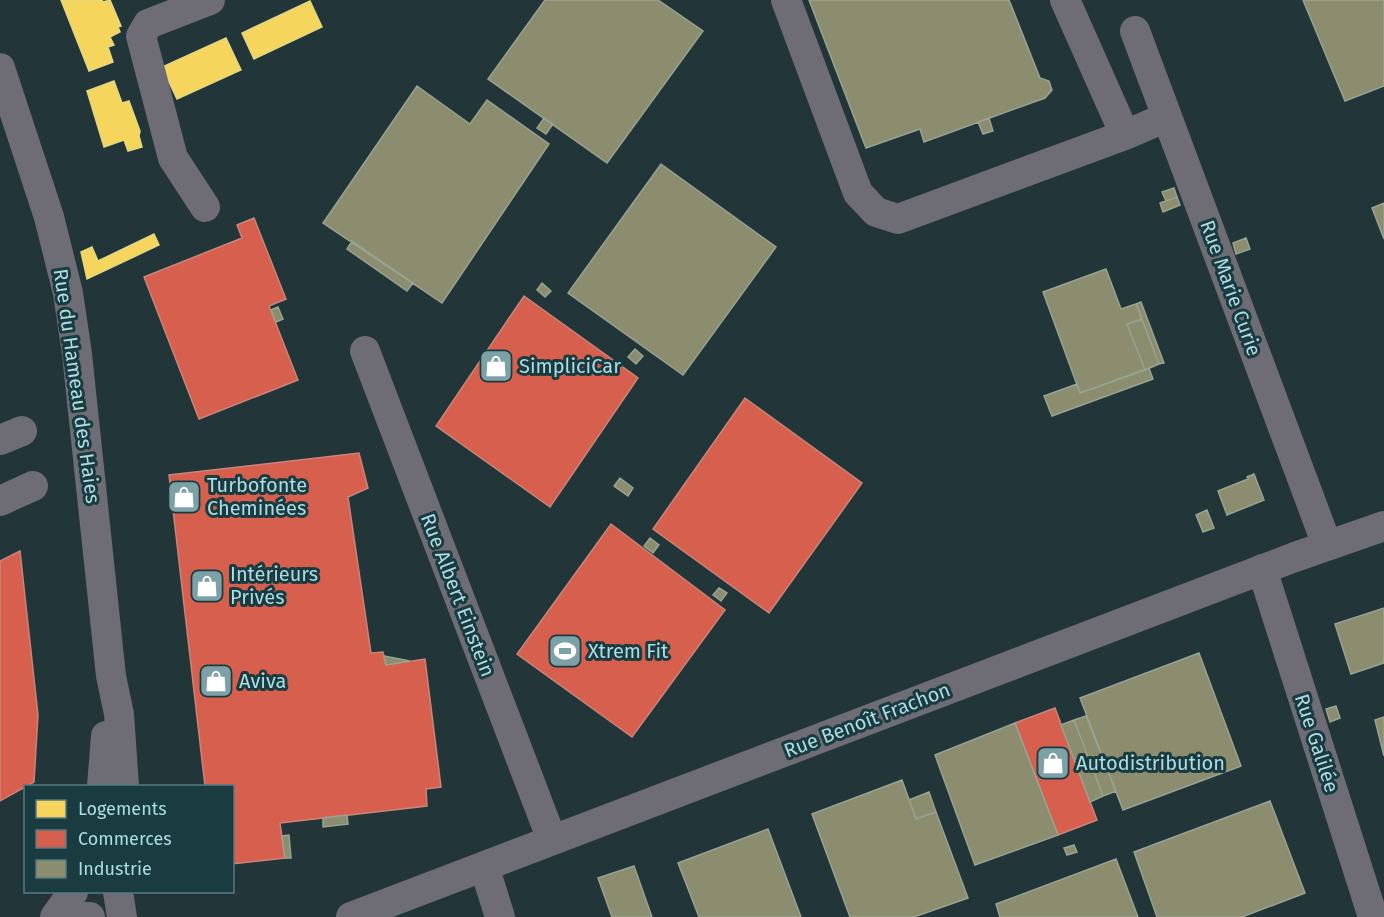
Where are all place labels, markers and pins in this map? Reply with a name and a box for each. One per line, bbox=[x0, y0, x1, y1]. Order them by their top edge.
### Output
shop icon: SimpliciCar bbox=[478, 348, 514, 384]
place label: SimpliciCar bbox=[519, 354, 621, 378]
place label: Turbofonte Cheminées bbox=[207, 473, 307, 520]
shop icon: Turbofonte Cheminées bbox=[166, 479, 202, 515]
place label: Intérieurs Privés bbox=[230, 562, 318, 609]
shop icon: Intérieurs Privés bbox=[189, 568, 225, 604]
sports icon: Xtrem Fit bbox=[547, 633, 583, 669]
place label: Xtrem Fit bbox=[588, 639, 669, 663]
shop icon: Aviva bbox=[198, 663, 234, 699]
place label: Aviva bbox=[239, 669, 286, 693]
shop icon: Autodistribution bbox=[1035, 745, 1071, 781]
place label: Autodistribution bbox=[1076, 751, 1225, 775]

